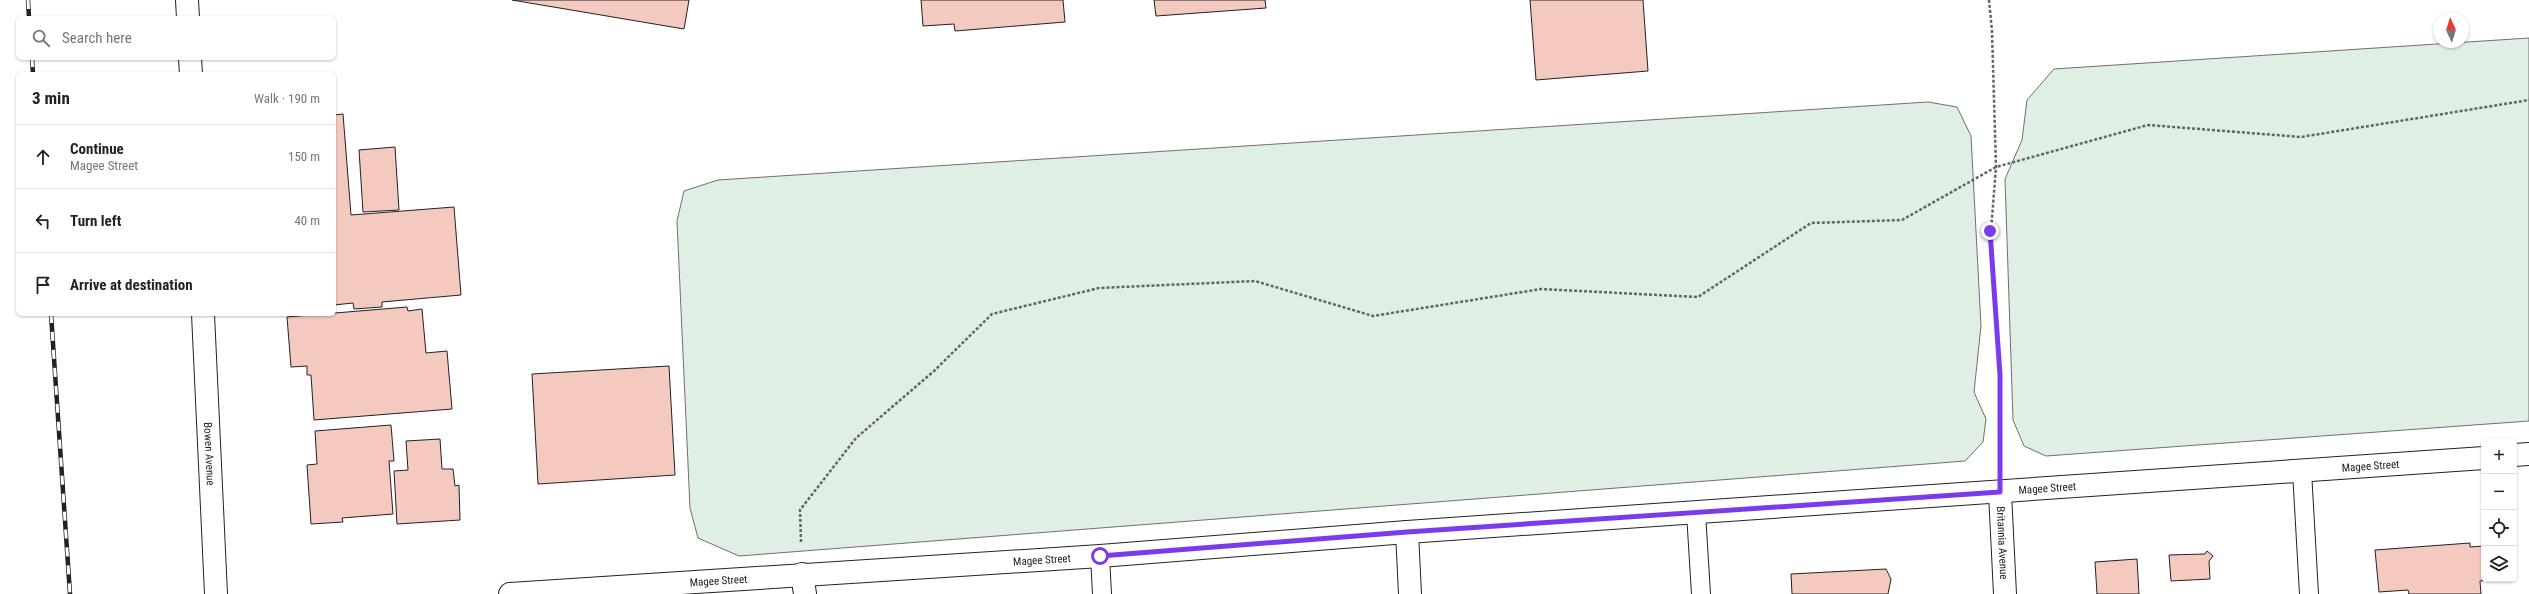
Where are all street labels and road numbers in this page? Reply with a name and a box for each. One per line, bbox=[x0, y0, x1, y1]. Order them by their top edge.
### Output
street label: Bowen Avenue bbox=[202, 422, 217, 486]
street label: Magee Street bbox=[2341, 457, 2400, 474]
street label: Magee Street bbox=[2018, 480, 2077, 496]
street label: Britannia Avenue bbox=[1994, 506, 2011, 580]
street label: Magee Street bbox=[1013, 551, 1071, 568]
street label: Magee Street bbox=[689, 572, 748, 589]

